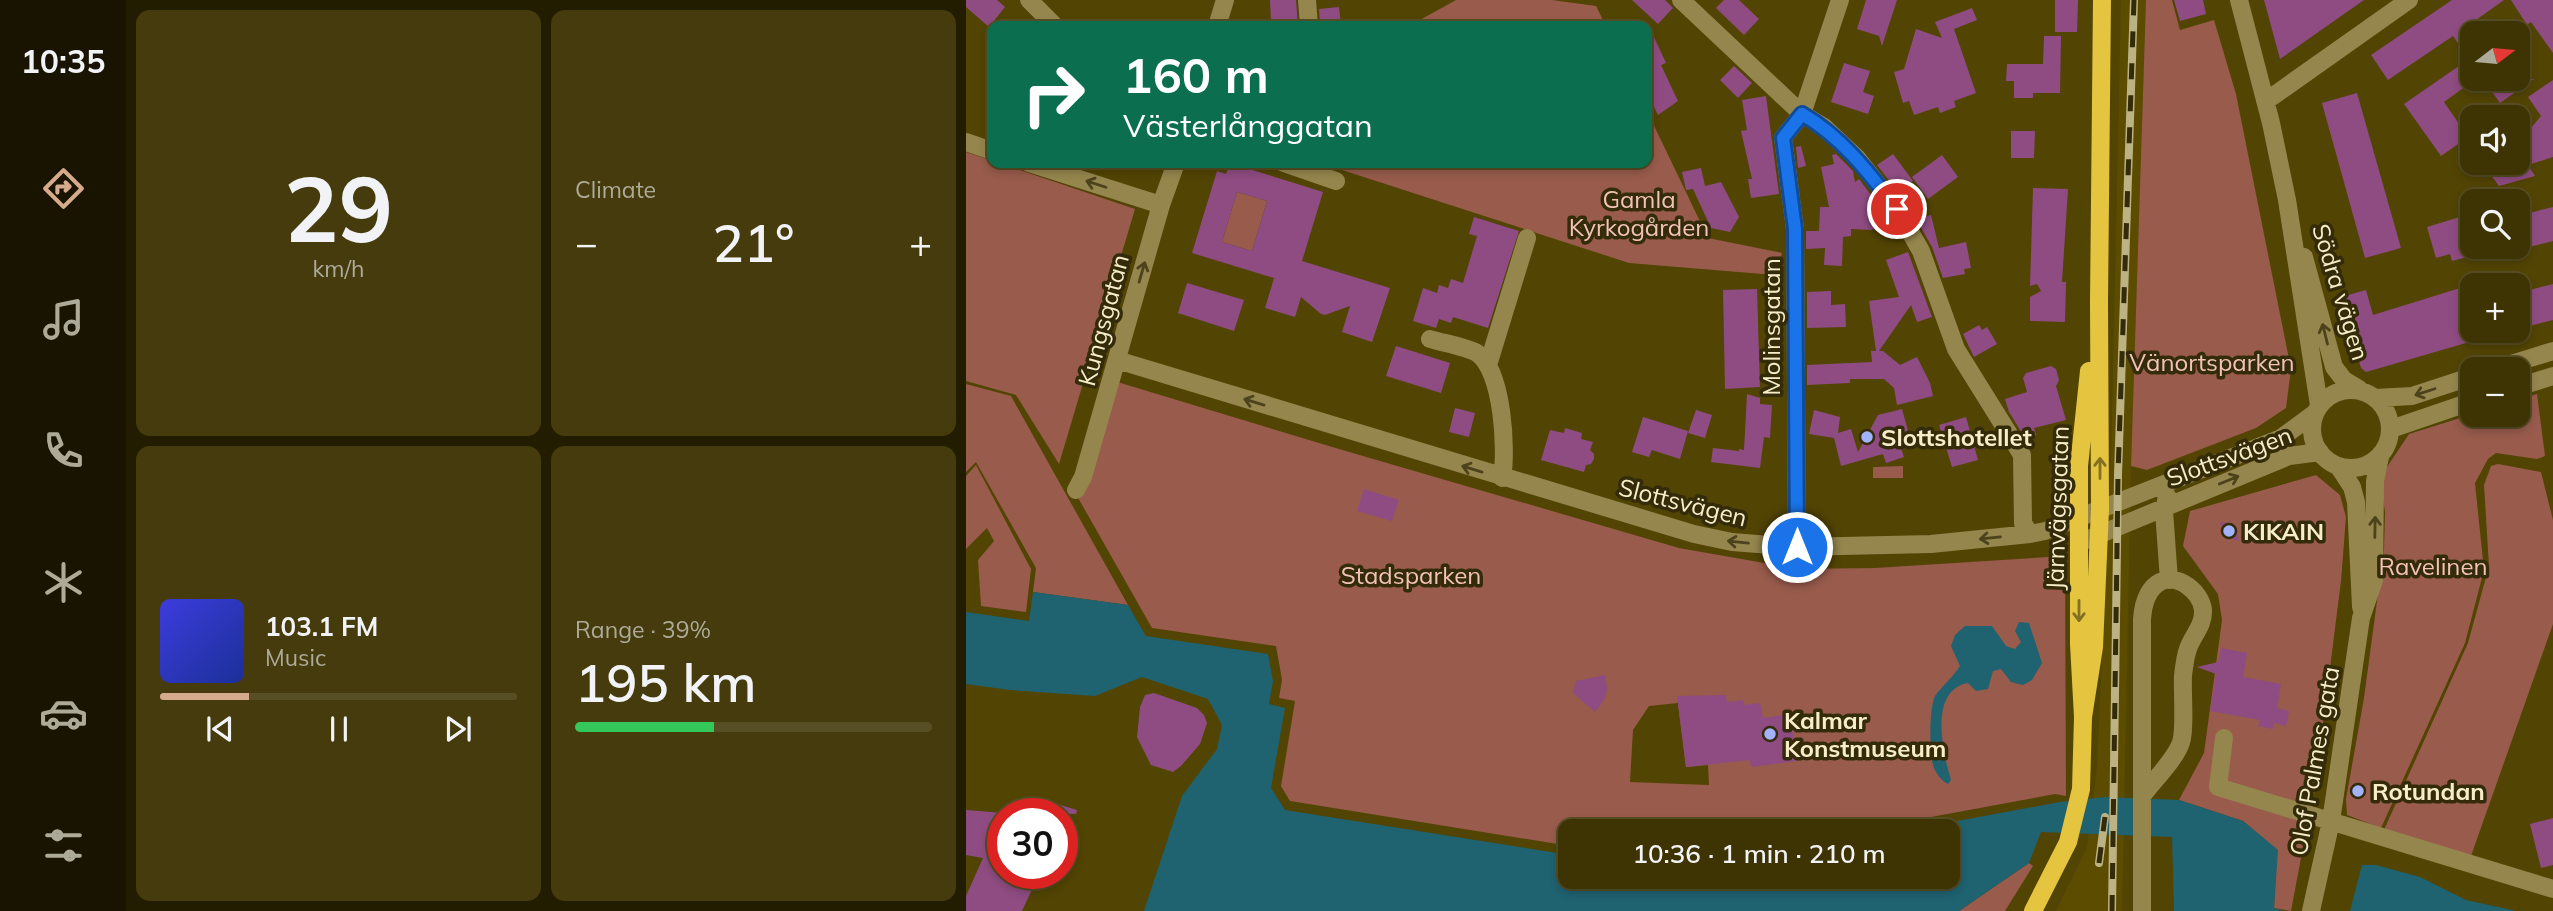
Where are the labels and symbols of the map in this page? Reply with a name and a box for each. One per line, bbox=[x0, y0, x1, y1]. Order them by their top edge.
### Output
north arrow bbox=[2460, 21, 2530, 91]
one-way arrow bbox=[1085, 177, 1107, 190]
pin bbox=[1867, 179, 1927, 239]
park label: Gamla Kyrkogården bbox=[1569, 184, 1709, 242]
street label: Södra vägen bbox=[2306, 220, 2376, 364]
street label: Kungsgatan bbox=[1071, 251, 1135, 389]
street label: Molinsgatan bbox=[1756, 258, 1786, 396]
one-way arrow bbox=[1136, 261, 1149, 283]
one-way arrow bbox=[2318, 323, 2331, 346]
park label: Vänortsparken bbox=[2129, 347, 2295, 377]
one-way arrow bbox=[2415, 386, 2437, 399]
one-way arrow bbox=[1244, 395, 1266, 408]
street label: Slottsvägen bbox=[2162, 419, 2296, 493]
place label: Slottshotellet bbox=[1881, 422, 2032, 452]
street label: Järnvägsgatan bbox=[2039, 425, 2075, 591]
marker: Slottshotellet bbox=[1859, 429, 1875, 445]
one-way arrow bbox=[2093, 457, 2107, 480]
one-way arrow bbox=[1461, 461, 1483, 474]
street label: Slottsvägen bbox=[1616, 472, 1750, 532]
one-way arrow bbox=[2217, 473, 2239, 486]
position arrow bbox=[1760, 510, 1834, 584]
place label: KIKAIN bbox=[2243, 516, 2324, 546]
one-way arrow bbox=[2368, 516, 2382, 539]
marker: KIKAIN bbox=[2221, 523, 2237, 539]
one-way arrow bbox=[1979, 532, 2002, 545]
one-way arrow bbox=[1727, 535, 1750, 548]
park label: Ravelinen bbox=[2378, 551, 2488, 581]
park label: Stadsparken bbox=[1341, 560, 1481, 590]
one-way arrow bbox=[2072, 599, 2086, 622]
street label: Olof Palmes gata bbox=[2283, 664, 2345, 858]
place label: Kalmar Konstmuseum bbox=[1784, 705, 1946, 763]
marker: Kalmar Konstmuseum bbox=[1762, 726, 1778, 742]
place label: Rotundan bbox=[2372, 776, 2485, 806]
marker: Rotundan bbox=[2350, 783, 2366, 799]
speed limit sign: 30 bbox=[987, 798, 1078, 889]

